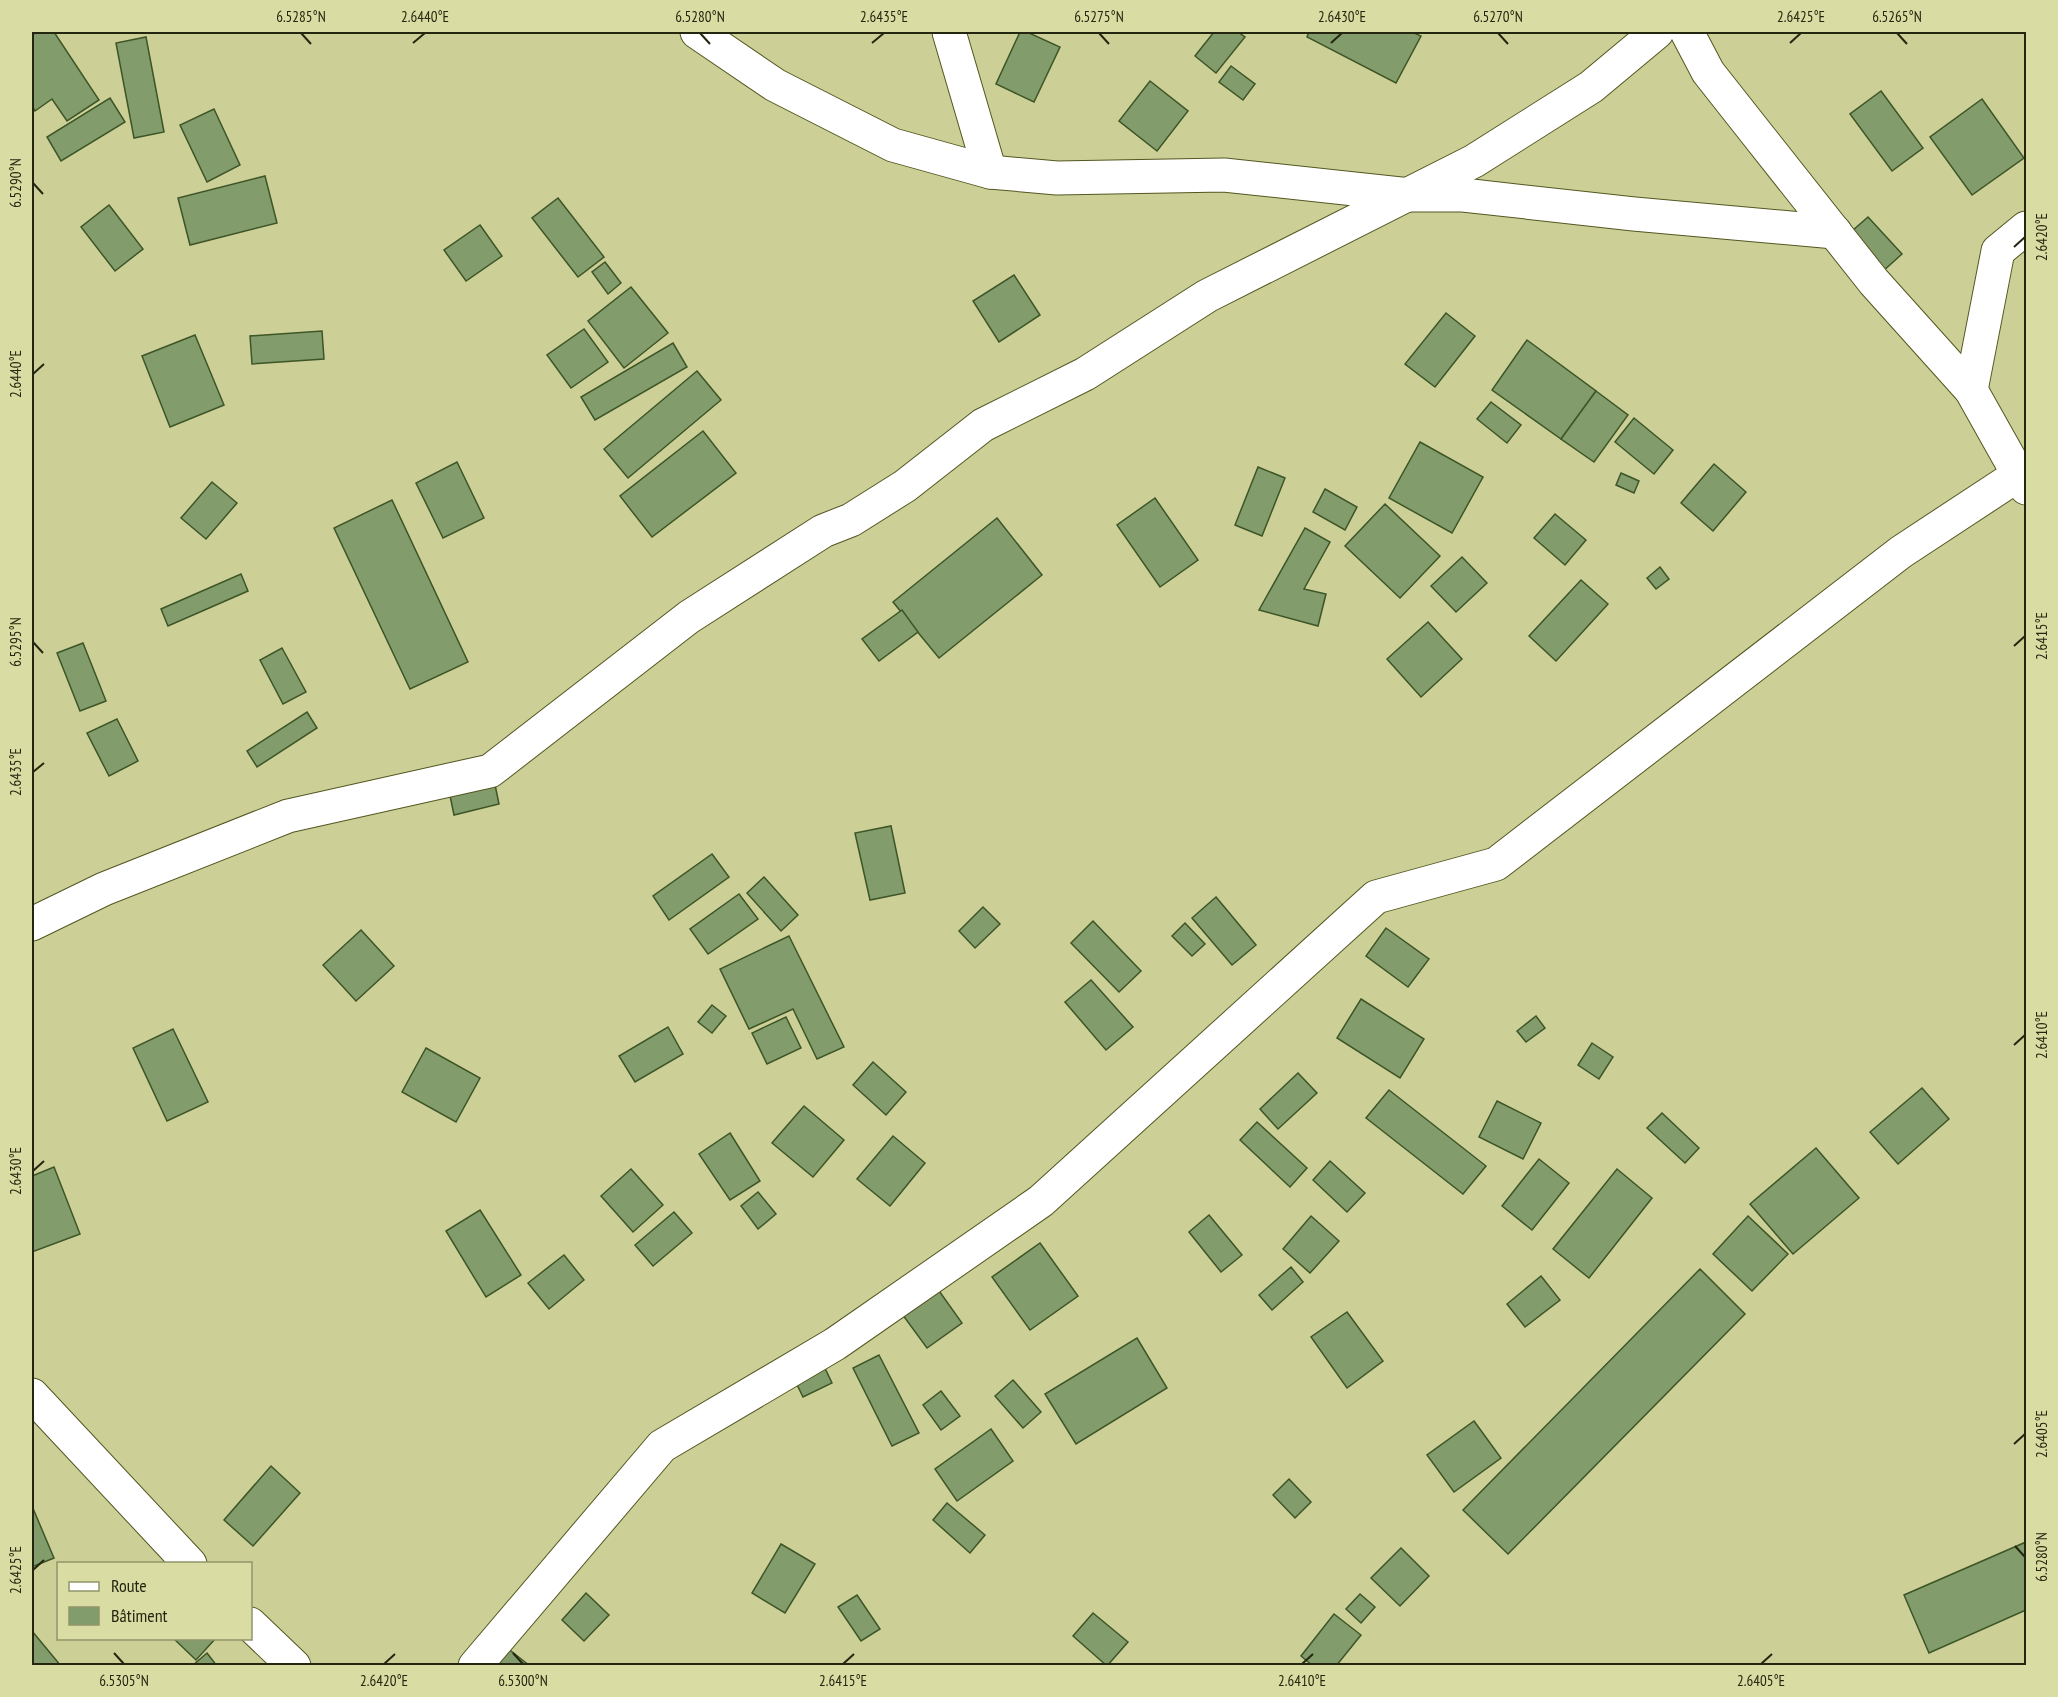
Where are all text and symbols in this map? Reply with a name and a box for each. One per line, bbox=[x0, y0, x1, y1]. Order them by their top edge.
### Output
text: 6.5285°N bbox=[276, 7, 326, 26]
text: 2.6440°E bbox=[401, 7, 449, 26]
text: 6.5280°N bbox=[675, 7, 725, 26]
text: 2.6435°E bbox=[860, 7, 908, 26]
text: 6.5275°N bbox=[1074, 7, 1124, 26]
text: 2.6430°E bbox=[1318, 7, 1366, 26]
text: 6.5270°N bbox=[1473, 7, 1523, 26]
text: 2.6425°E bbox=[1777, 7, 1825, 26]
text: 6.5265°N bbox=[1872, 7, 1922, 26]
text: 6.5290°N bbox=[6, 158, 25, 208]
text: 2.6420°E bbox=[2032, 213, 2051, 261]
text: 2.6440°E bbox=[6, 350, 25, 398]
text: 2.6415°E bbox=[2032, 612, 2051, 660]
text: 6.5295°N bbox=[6, 617, 25, 667]
text: 2.6435°E bbox=[6, 748, 25, 796]
text: 2.6410°E bbox=[2032, 1011, 2051, 1059]
text: 2.6430°E bbox=[6, 1147, 25, 1195]
text: 2.6405°E bbox=[2032, 1410, 2051, 1458]
text: 6.5280°N bbox=[2032, 1532, 2051, 1582]
text: 2.6425°E bbox=[6, 1546, 25, 1594]
legend bbox=[57, 1562, 252, 1640]
text: Route bbox=[111, 1574, 147, 1597]
text: Bâtiment bbox=[111, 1604, 168, 1627]
text: 6.5305°N bbox=[99, 1671, 149, 1690]
text: 2.6420°E bbox=[360, 1671, 408, 1690]
text: 6.5300°N bbox=[498, 1671, 548, 1690]
text: 2.6415°E bbox=[819, 1671, 867, 1690]
text: 2.6410°E bbox=[1278, 1671, 1326, 1690]
text: 2.6405°E bbox=[1737, 1671, 1785, 1690]

